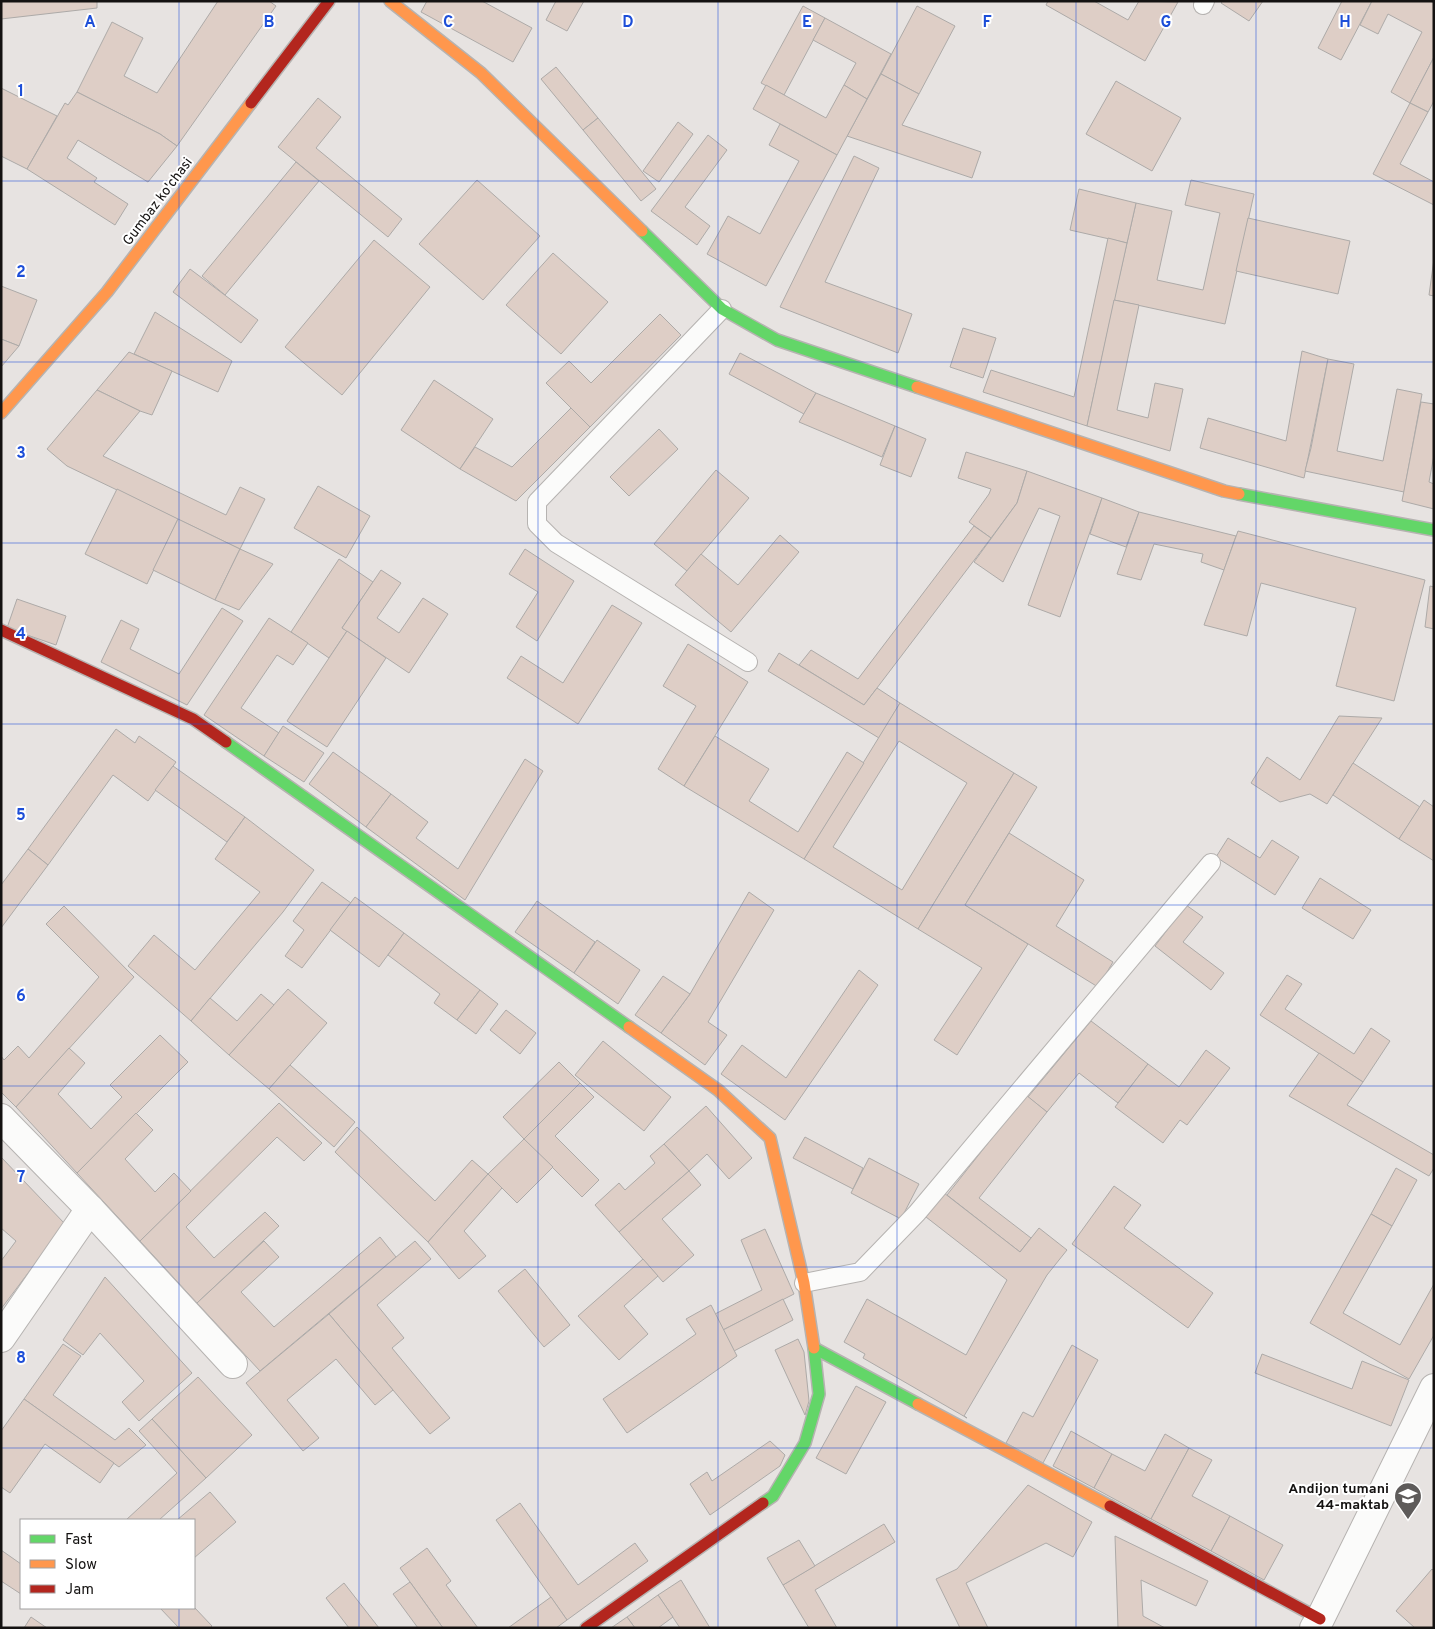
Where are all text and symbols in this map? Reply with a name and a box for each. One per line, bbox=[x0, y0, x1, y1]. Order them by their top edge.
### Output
text: A bbox=[84, 13, 96, 33]
text: B bbox=[263, 13, 275, 33]
text: C bbox=[443, 13, 453, 33]
text: D bbox=[622, 13, 634, 33]
text: E bbox=[802, 13, 812, 33]
text: F bbox=[982, 13, 992, 33]
text: G bbox=[1161, 13, 1171, 33]
text: H bbox=[1339, 13, 1351, 33]
text: 1 bbox=[18, 82, 24, 102]
street label: Gumbaz ko'chasi bbox=[120, 155, 197, 249]
text: 2 bbox=[16, 263, 26, 283]
text: 3 bbox=[16, 444, 26, 464]
text: 4 bbox=[16, 625, 26, 645]
text: 5 bbox=[16, 806, 26, 826]
text: 6 bbox=[16, 987, 26, 1007]
text: 7 bbox=[17, 1168, 25, 1188]
text: 8 bbox=[16, 1349, 26, 1369]
place label: Andijon tumani 44-maktab bbox=[1288, 1481, 1389, 1514]
school or university icon: Andijon tumani 44-maktab bbox=[1393, 1481, 1423, 1520]
legend bbox=[20, 1519, 195, 1609]
text: Fast bbox=[65, 1531, 93, 1550]
text: Slow bbox=[65, 1556, 97, 1575]
text: Jam bbox=[65, 1581, 94, 1600]

